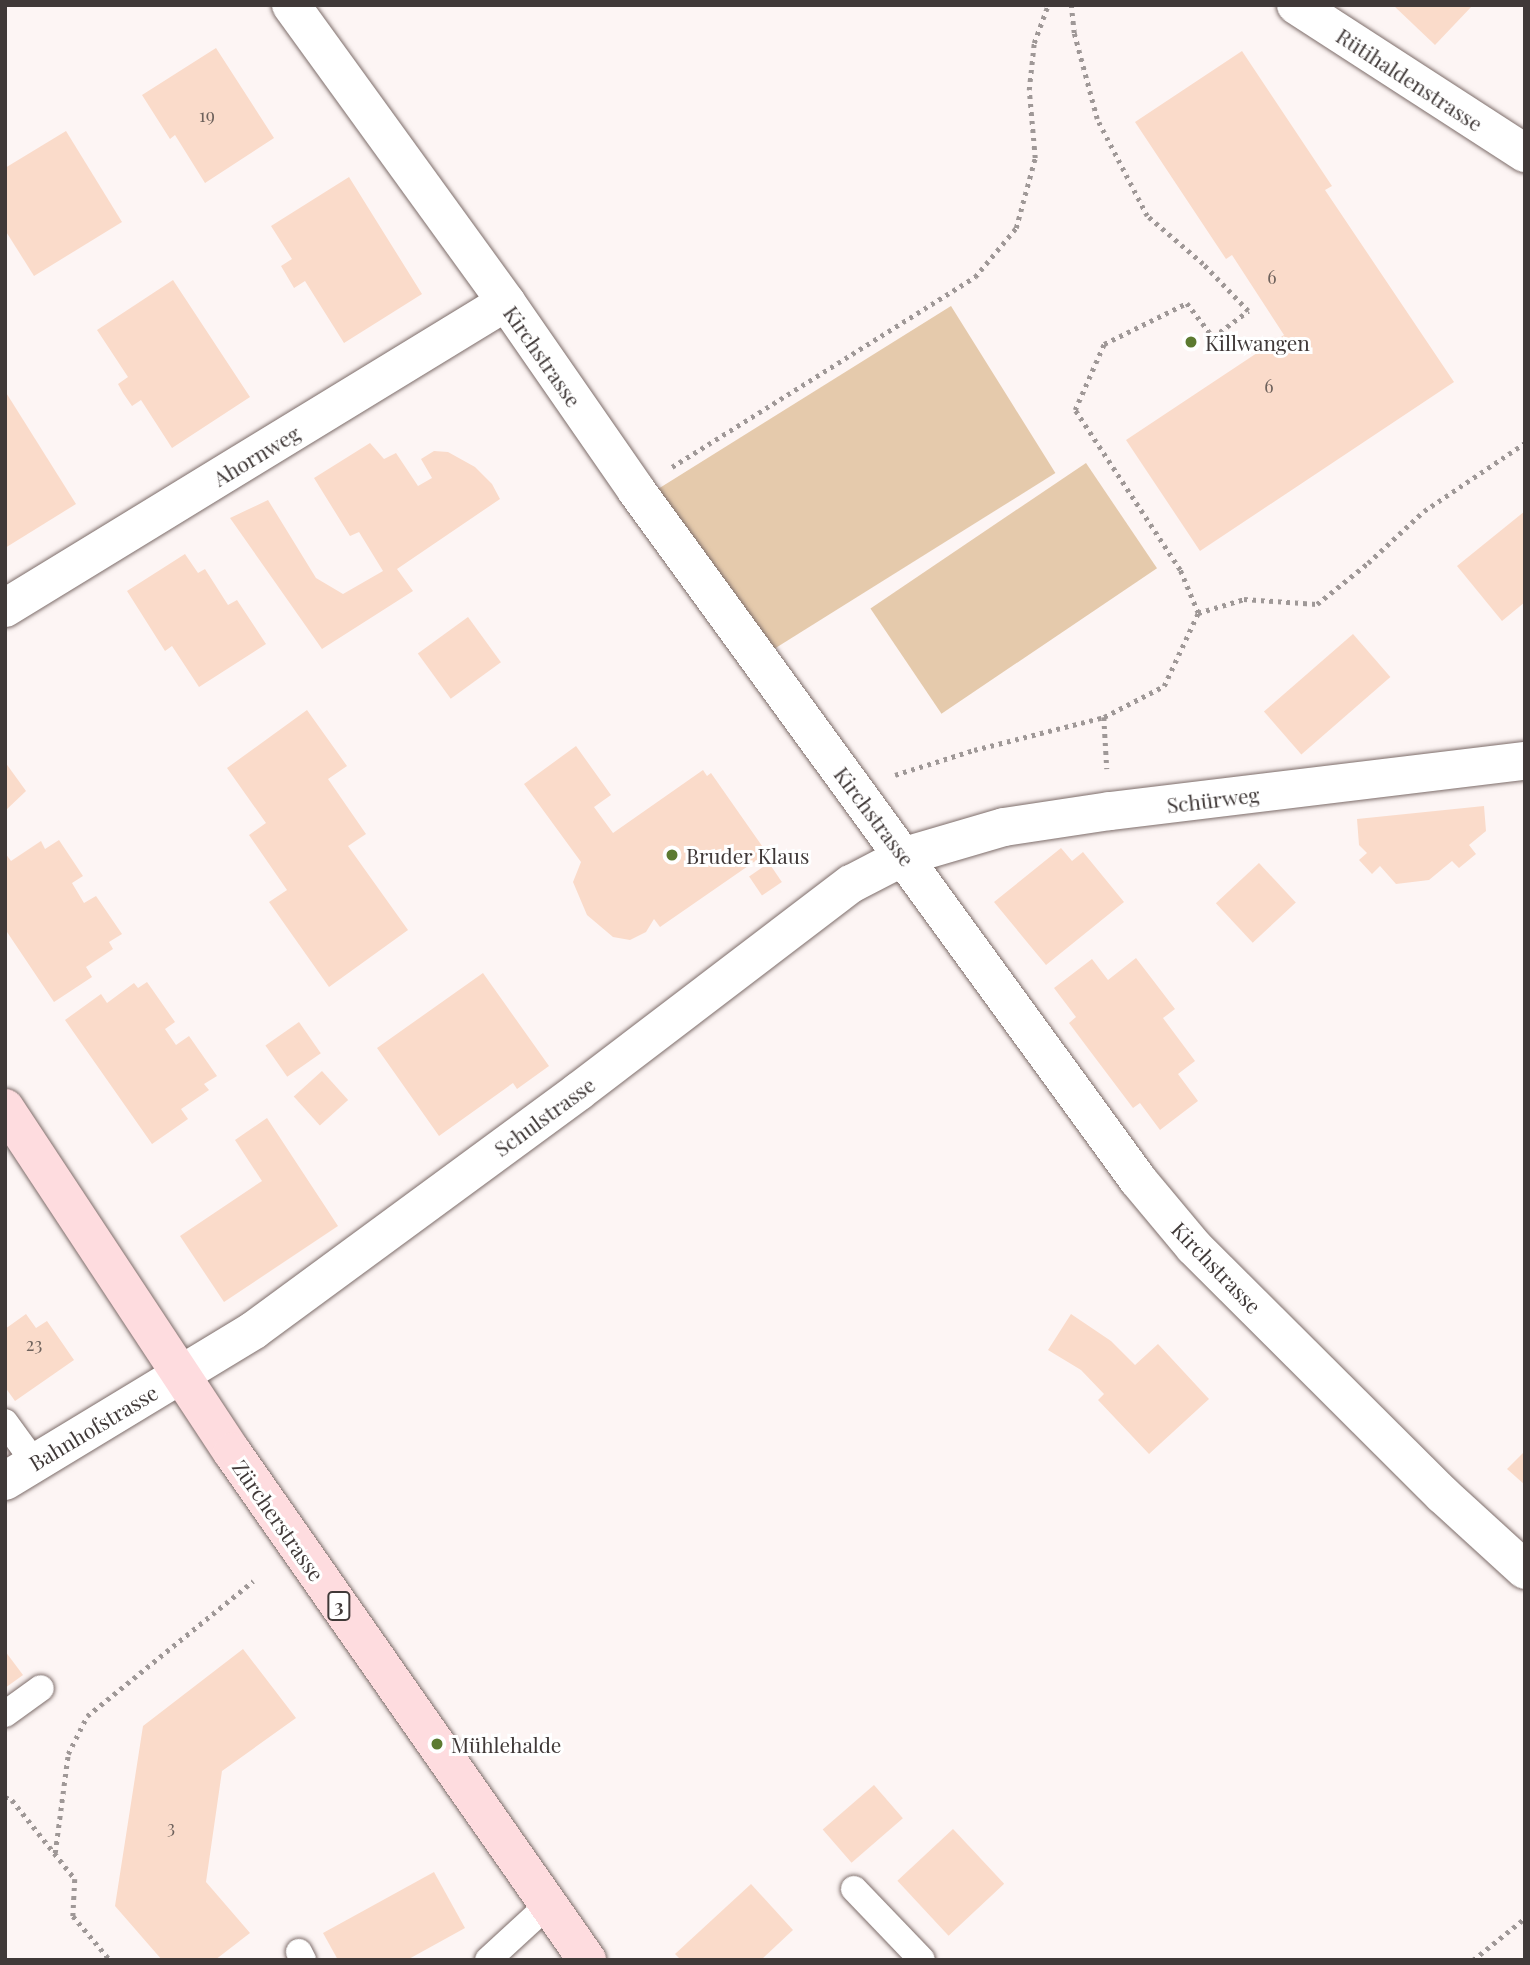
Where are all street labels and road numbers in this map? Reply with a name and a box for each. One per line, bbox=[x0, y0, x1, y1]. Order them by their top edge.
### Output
street label: Rütihaldenstrasse bbox=[1332, 22, 1488, 136]
street label: Kirchstrasse bbox=[499, 301, 587, 411]
street label: Ahornweg bbox=[208, 419, 304, 491]
street label: Kirchstrasse bbox=[830, 762, 920, 870]
street label: Schürweg bbox=[1165, 781, 1261, 817]
street label: Schulstrasse bbox=[489, 1071, 599, 1161]
street label: Kirchstrasse bbox=[1167, 1216, 1267, 1318]
street label: Bahnhofstrasse bbox=[24, 1379, 162, 1475]
street label: Zürcherstrasse bbox=[228, 1455, 330, 1585]
road number: 3 bbox=[327, 1590, 351, 1622]

